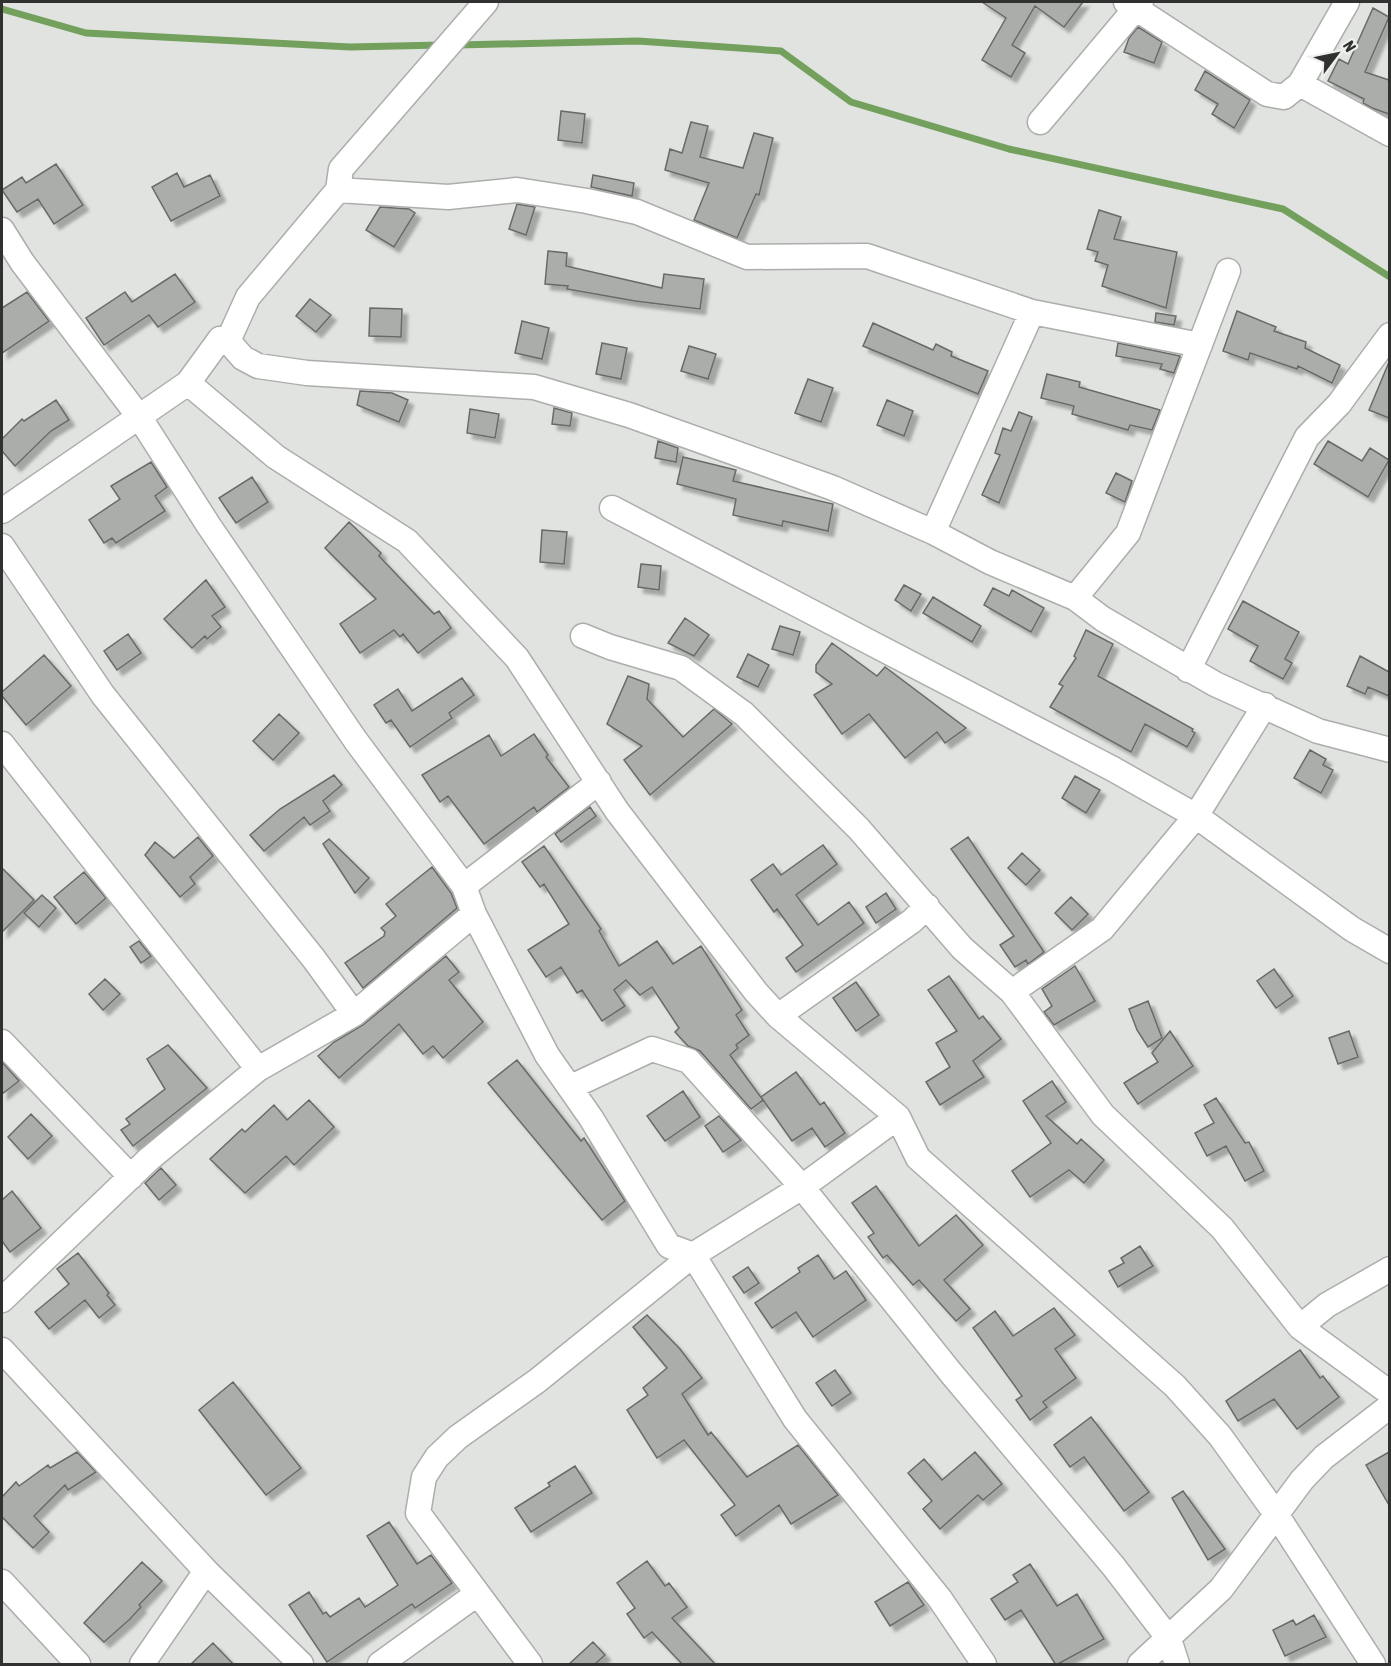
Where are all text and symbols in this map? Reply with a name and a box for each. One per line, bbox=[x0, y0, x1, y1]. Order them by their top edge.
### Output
north arrow bbox=[1307, 24, 1367, 84]
text: N bbox=[1340, 37, 1360, 55]

